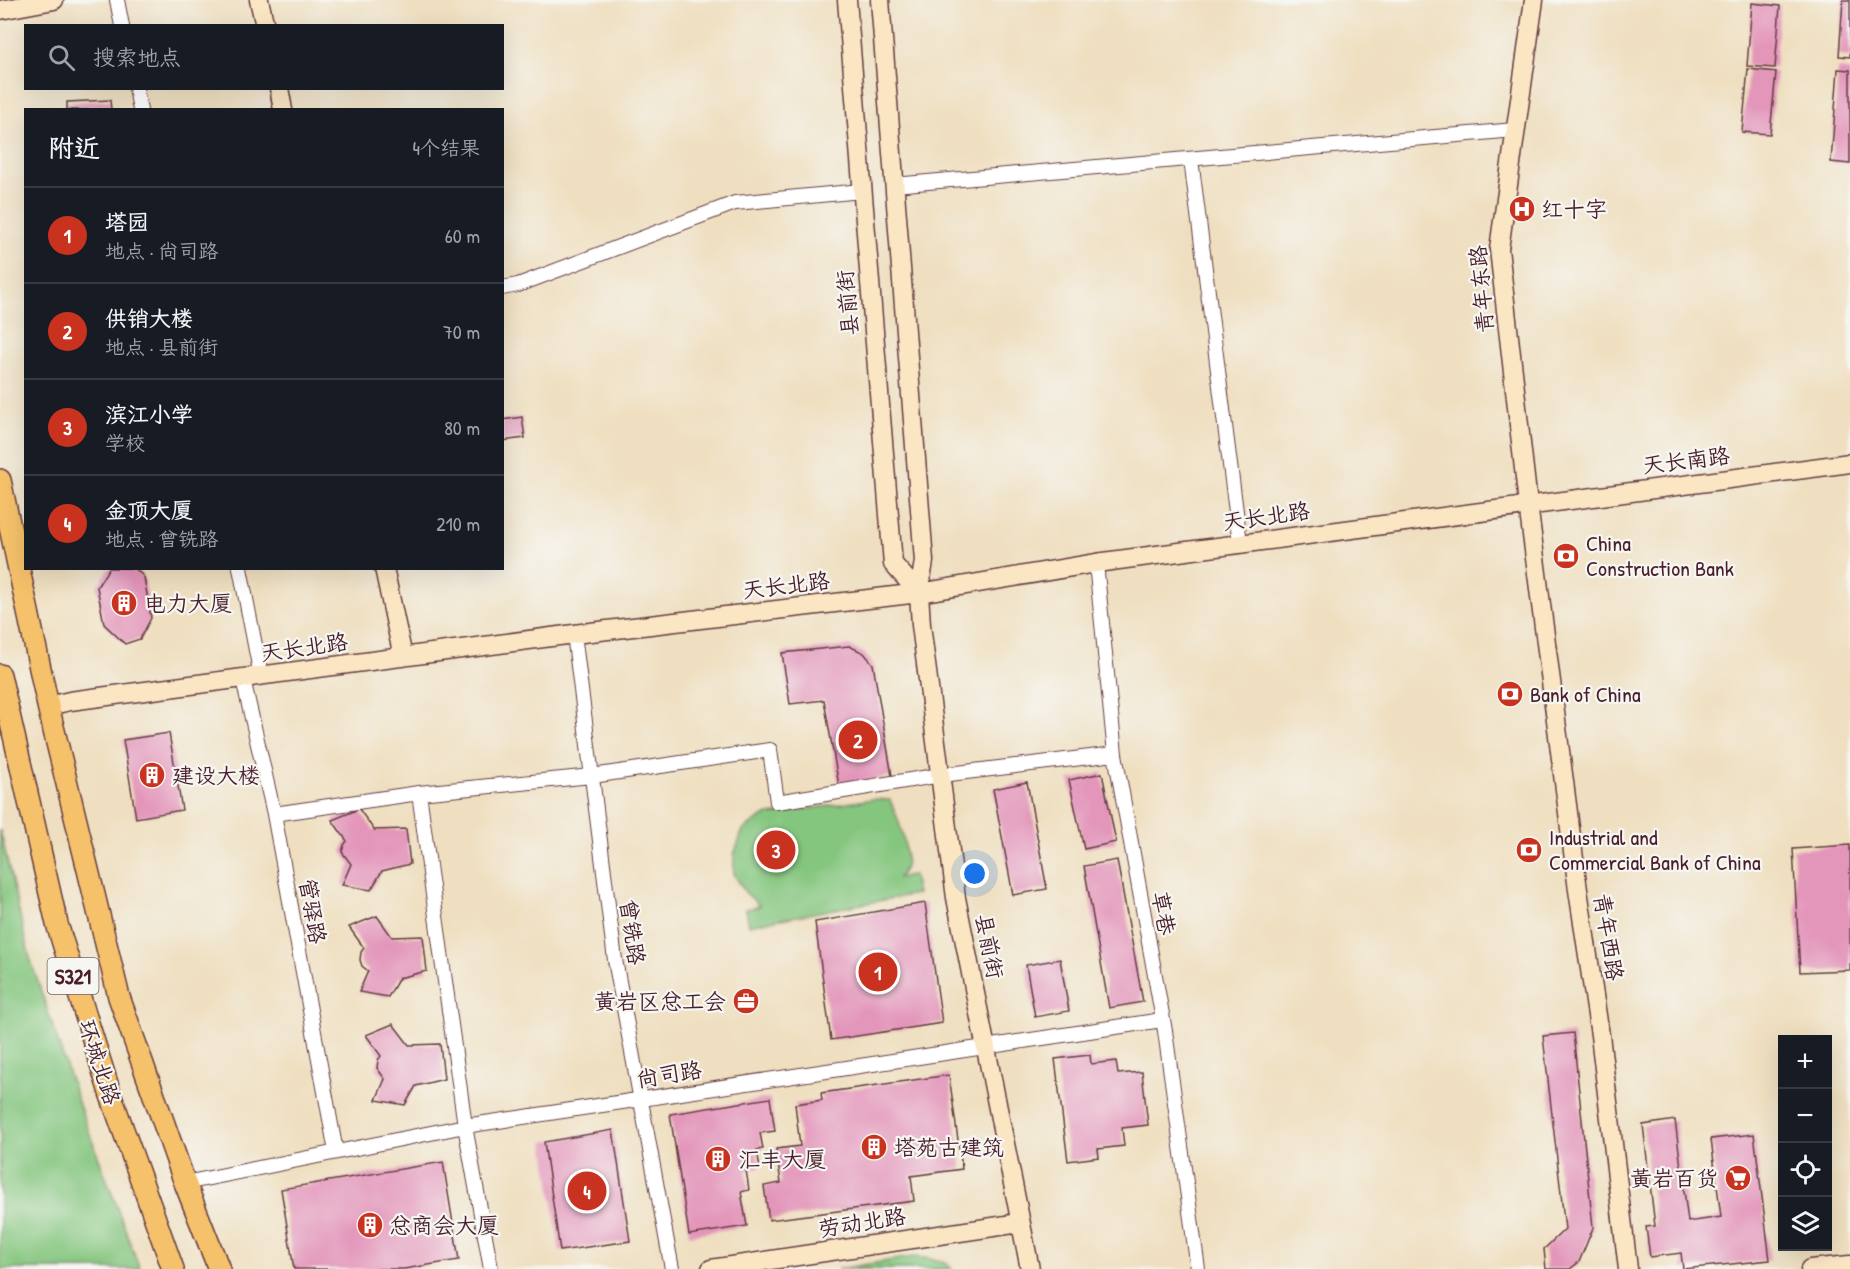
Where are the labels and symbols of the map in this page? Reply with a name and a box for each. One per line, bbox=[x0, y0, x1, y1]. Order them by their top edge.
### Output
hospital icon: 红十字 bbox=[1507, 194, 1537, 224]
place label: 红十字 bbox=[1541, 194, 1607, 224]
street label: 青年东路 bbox=[1462, 244, 1500, 334]
street label: 县前街 bbox=[829, 269, 865, 337]
street label: 天长南路 bbox=[1640, 440, 1732, 480]
street label: 天长北路 bbox=[1220, 495, 1312, 537]
place label: China Construction Bank bbox=[1586, 528, 1734, 583]
bank icon: China Construction Bank bbox=[1551, 541, 1581, 571]
street label: 天长北路 bbox=[740, 565, 832, 605]
building icon: 电力大厦 bbox=[109, 588, 139, 618]
place label: 电力大厦 bbox=[144, 588, 232, 618]
street label: 天长北路 bbox=[258, 626, 350, 668]
bank icon: Bank of China bbox=[1495, 679, 1525, 709]
place label: Bank of China bbox=[1530, 679, 1641, 709]
pin: 2 bbox=[838, 718, 878, 762]
building icon: 建设大楼 bbox=[137, 760, 167, 790]
place label: 建设大楼 bbox=[172, 760, 260, 790]
place label: Industrial and Commercial Bank of China bbox=[1549, 822, 1761, 877]
pin: 3 bbox=[756, 828, 796, 872]
bank icon: Industrial and Commercial Bank of China bbox=[1514, 835, 1544, 865]
your location bbox=[960, 859, 989, 888]
street label: 管驿路 bbox=[292, 876, 334, 946]
street label: 草巷 bbox=[1145, 889, 1183, 937]
street label: 青年西路 bbox=[1587, 891, 1631, 983]
street label: 曾铣路 bbox=[614, 897, 652, 967]
street label: 县前街 bbox=[969, 911, 1011, 981]
pin: 1 bbox=[858, 950, 898, 994]
road number: S321 bbox=[48, 958, 98, 994]
place label: 黄岩区总工会 bbox=[594, 986, 726, 1016]
office icon: 黄岩区总工会 bbox=[731, 986, 761, 1016]
street label: 环城北路 bbox=[72, 1016, 128, 1108]
street label: 尚司路 bbox=[634, 1054, 704, 1094]
building icon: 塔苑古建筑 bbox=[859, 1132, 889, 1162]
place label: 塔苑古建筑 bbox=[894, 1132, 1004, 1162]
building icon: 汇丰大厦 bbox=[703, 1144, 733, 1174]
place label: 汇丰大厦 bbox=[738, 1144, 826, 1174]
place label: 黄岩百货 bbox=[1630, 1163, 1718, 1193]
supermarket icon: 黄岩百货 bbox=[1723, 1163, 1753, 1193]
pin: 4 bbox=[568, 1168, 606, 1214]
street label: 劳动北路 bbox=[816, 1200, 908, 1244]
building icon: 总商会大厦 bbox=[355, 1210, 385, 1240]
place label: 总商会大厦 bbox=[389, 1210, 499, 1240]

